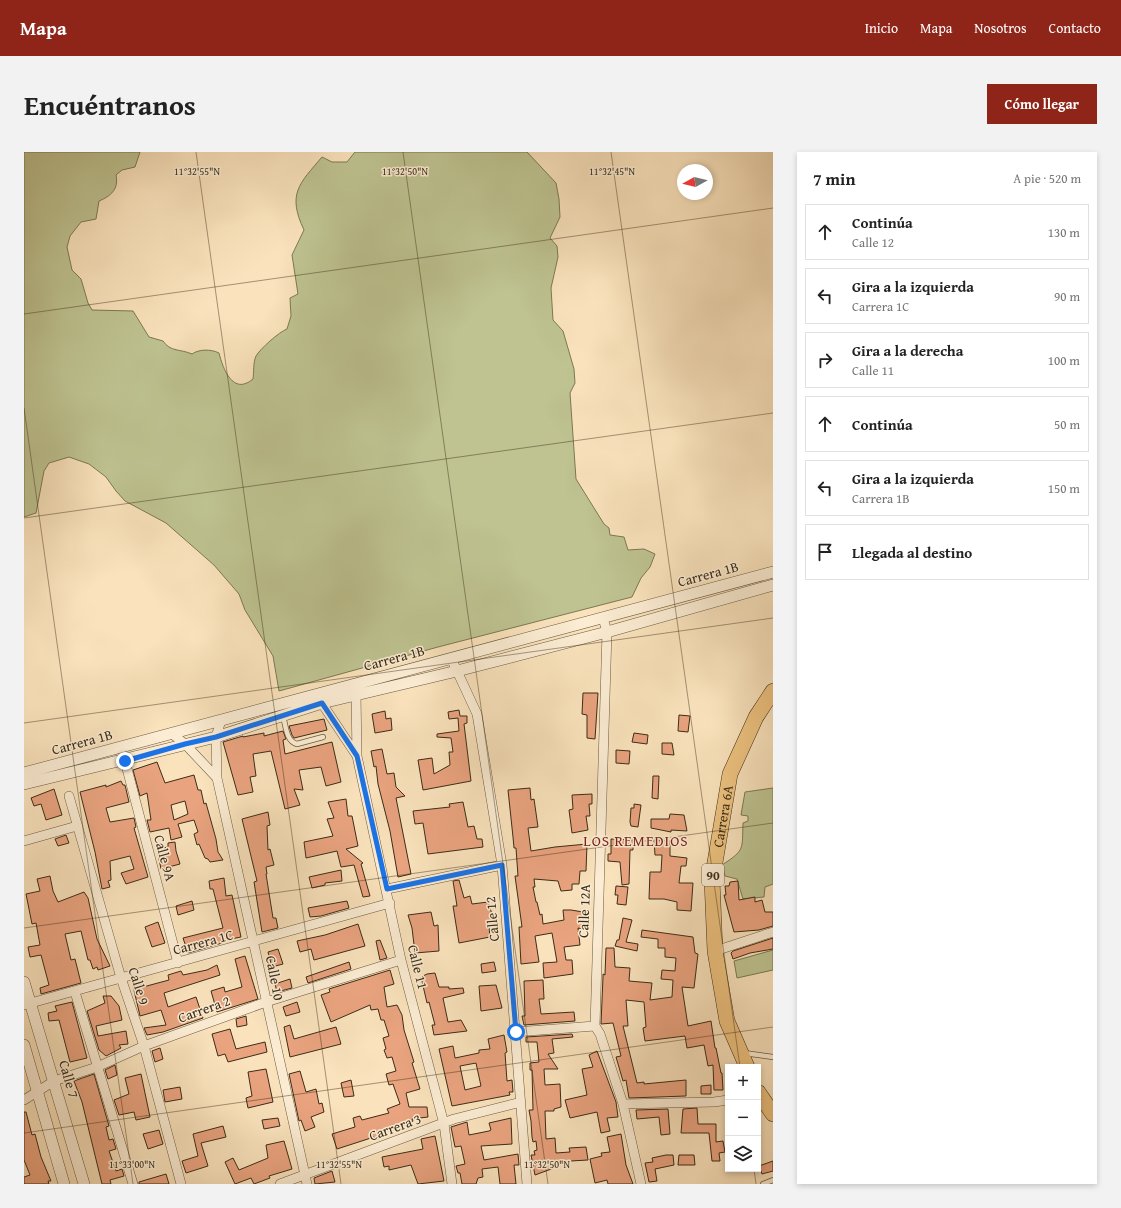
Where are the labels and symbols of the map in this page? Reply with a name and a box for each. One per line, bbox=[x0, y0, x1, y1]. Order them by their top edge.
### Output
text: 11°32'55"N bbox=[174, 164, 220, 179]
text: 11°32'50"N bbox=[382, 164, 428, 179]
text: 11°32'45"N bbox=[589, 164, 635, 179]
north arrow bbox=[677, 164, 713, 200]
street label: Carrera 1B bbox=[675, 556, 741, 592]
street label: Carrera 1B bbox=[361, 640, 427, 676]
street label: Carrera 1B bbox=[49, 724, 115, 760]
route end bbox=[116, 752, 134, 770]
street label: Carrera 6A bbox=[708, 783, 738, 849]
district label: LOS REMEDIOS bbox=[583, 830, 689, 851]
street label: Calle 9A bbox=[149, 833, 181, 884]
road number: 90 bbox=[702, 864, 724, 886]
street label: Calle 12A bbox=[573, 883, 595, 938]
street label: Calle 12 bbox=[480, 896, 504, 942]
street label: Carrera 1C bbox=[171, 924, 236, 960]
street label: Calle 11 bbox=[403, 943, 433, 991]
street label: Calle 10 bbox=[261, 954, 289, 1002]
street label: Calle 9 bbox=[124, 965, 155, 1008]
street label: Carrera 2 bbox=[175, 990, 233, 1028]
route start bbox=[507, 1023, 525, 1041]
street label: Calle 7 bbox=[54, 1058, 84, 1100]
street label: Carrera 3 bbox=[366, 1108, 424, 1146]
text: 11°33'00"N bbox=[109, 1157, 155, 1172]
text: 11°32'55"N bbox=[316, 1157, 362, 1172]
text: 11°32'50"N bbox=[524, 1157, 570, 1172]

